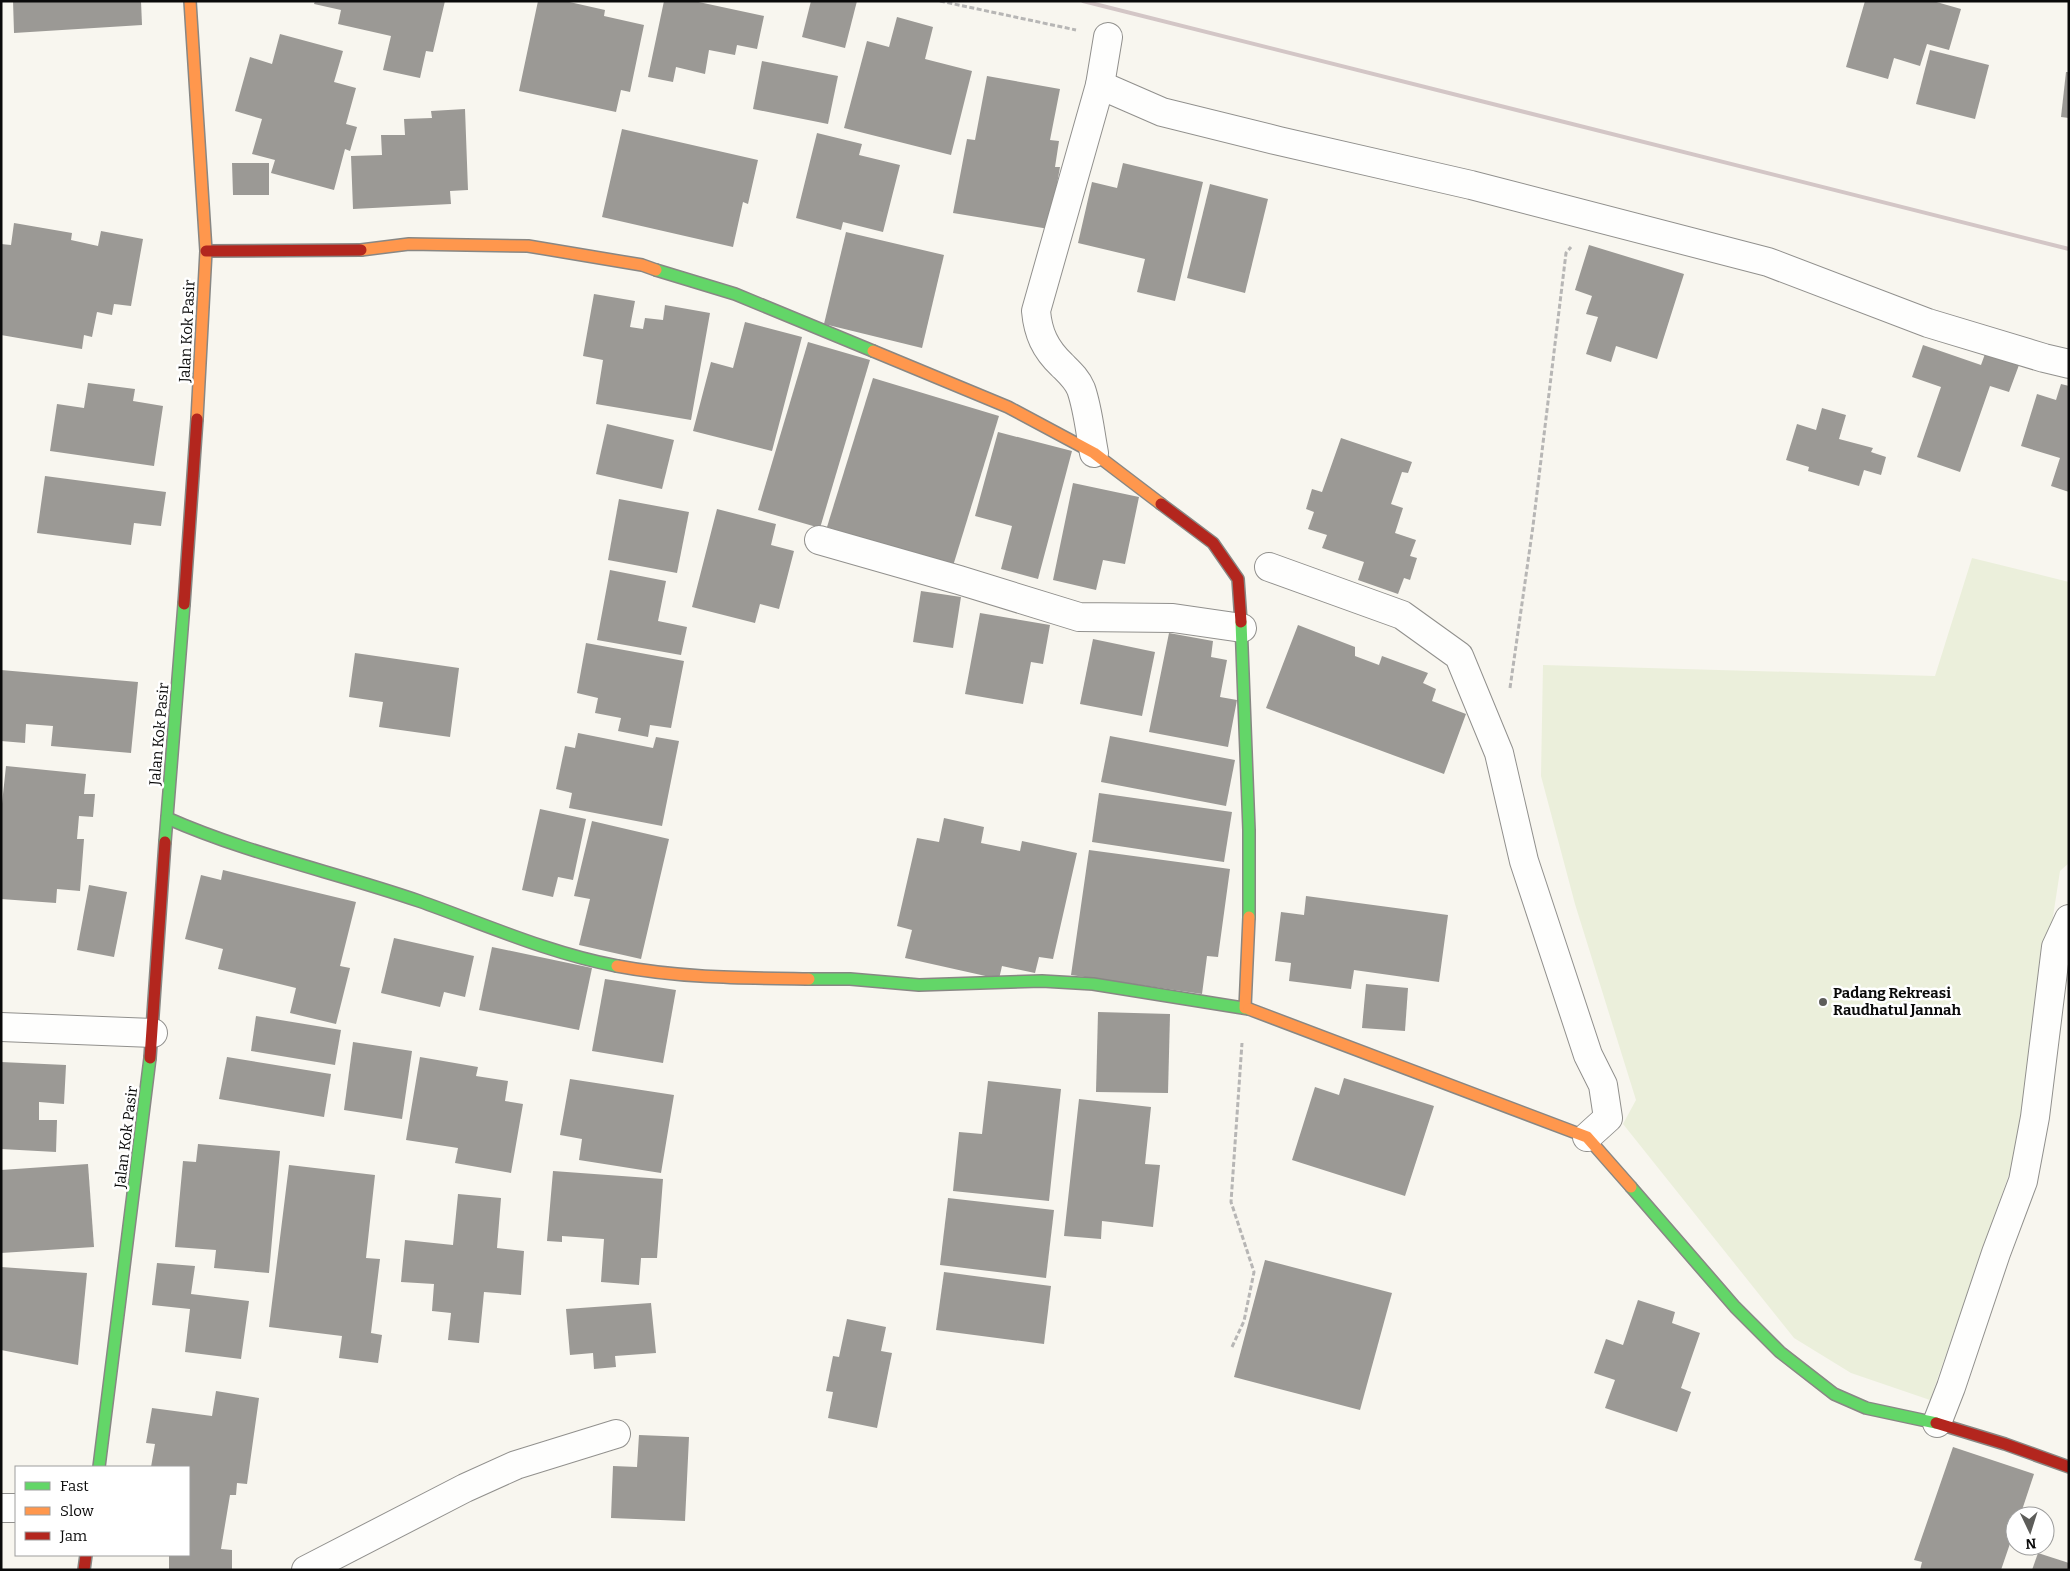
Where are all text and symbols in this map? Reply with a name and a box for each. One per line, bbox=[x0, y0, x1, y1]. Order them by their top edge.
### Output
street label: Jalan Kok Pasir bbox=[175, 279, 199, 384]
street label: Jalan Kok Pasir bbox=[145, 682, 172, 787]
place label: Padang Rekreasi Raudhatul Jannah bbox=[1833, 984, 1962, 1019]
marker: Padang Rekreasi Raudhatul Jannah bbox=[1817, 996, 1829, 1008]
street label: Jalan Kok Pasir bbox=[111, 1085, 141, 1190]
legend bbox=[15, 1466, 190, 1556]
text: Fast bbox=[60, 1477, 89, 1495]
text: Slow bbox=[60, 1502, 95, 1520]
north arrow bbox=[2005, 1506, 2055, 1556]
text: Jam bbox=[59, 1527, 88, 1545]
text: N bbox=[2025, 1535, 2037, 1552]

